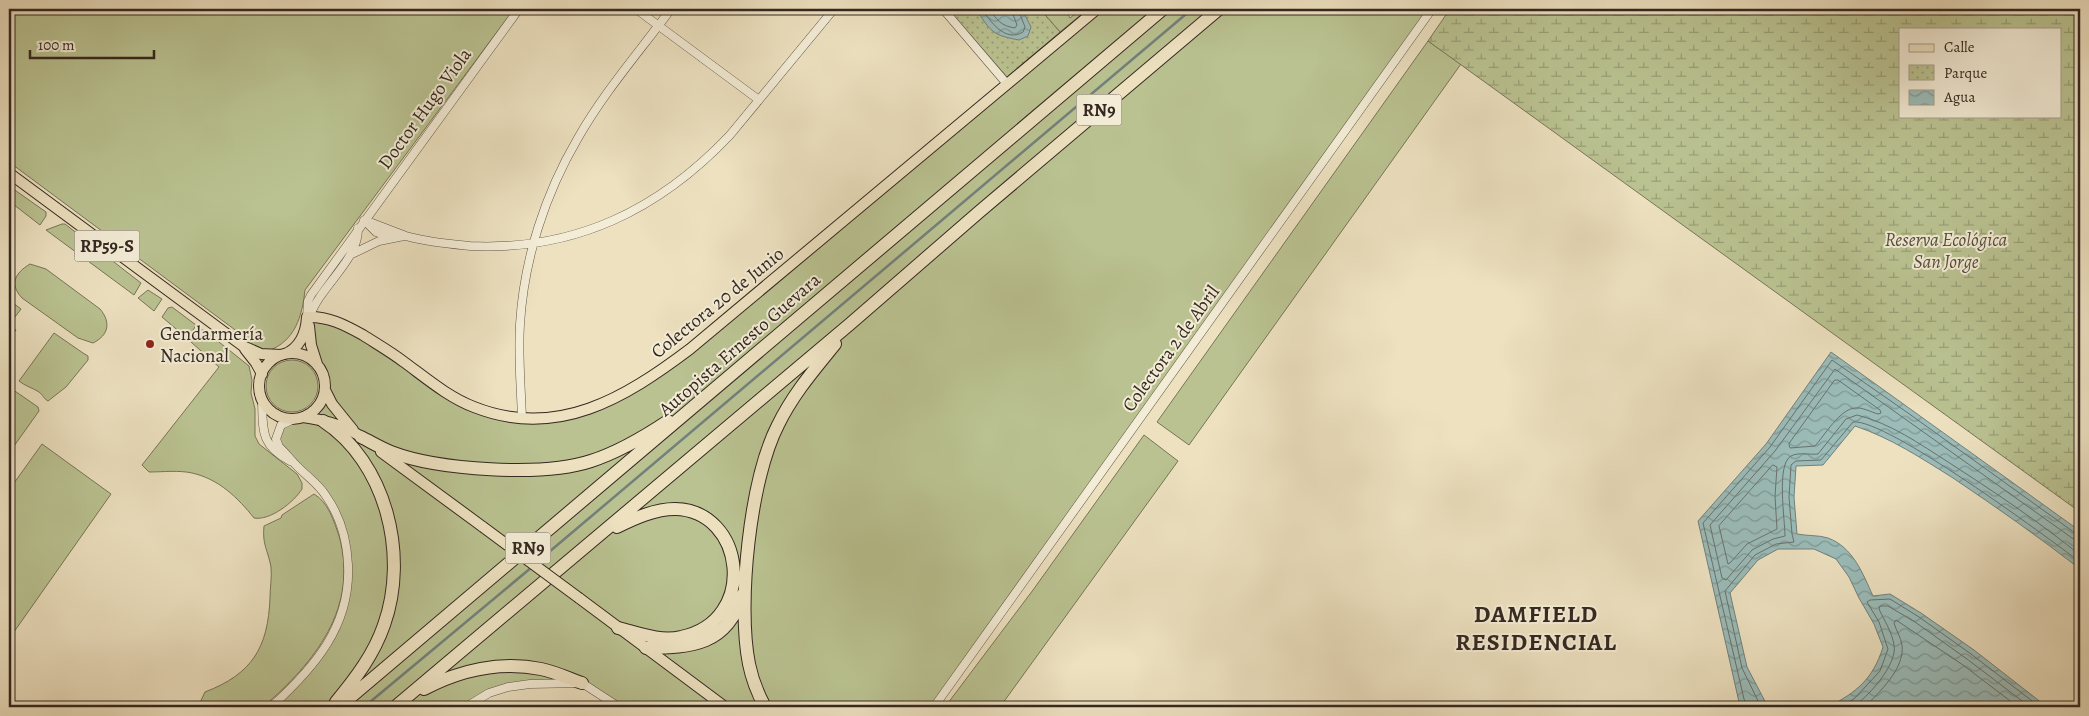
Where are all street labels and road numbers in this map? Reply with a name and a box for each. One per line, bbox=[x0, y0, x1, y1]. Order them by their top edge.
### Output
street label: Doctor Hugo Viola bbox=[372, 43, 478, 175]
road number: RN9 bbox=[1076, 94, 1122, 126]
road number: RP59-S bbox=[74, 230, 140, 262]
street label: Colectora 20 de Junio bbox=[646, 241, 790, 365]
street label: Autopista Ernesto Guevara bbox=[652, 267, 826, 423]
street label: Colectora 2 de Abril bbox=[1116, 280, 1226, 417]
road number: RN9 bbox=[506, 532, 550, 564]

